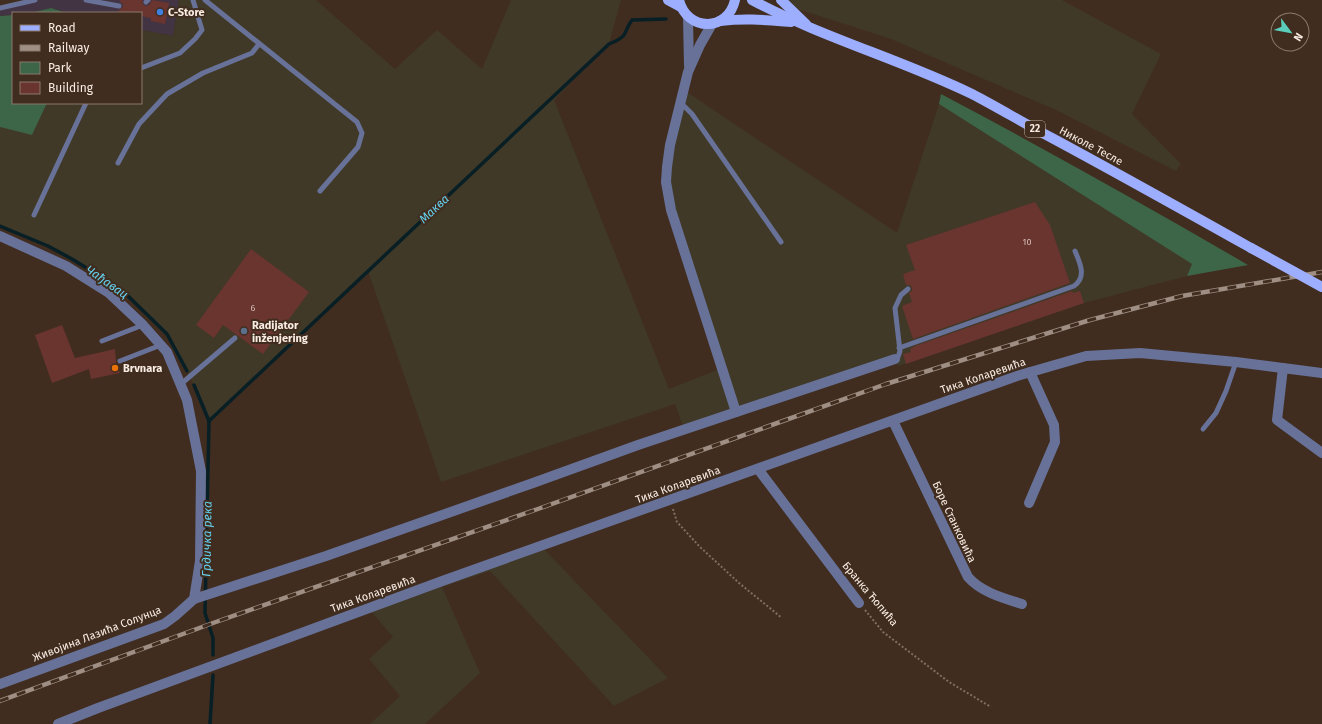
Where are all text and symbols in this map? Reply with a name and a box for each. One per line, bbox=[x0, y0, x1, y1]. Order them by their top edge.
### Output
place label: C-Store bbox=[168, 6, 205, 19]
marker: C-Store bbox=[155, 7, 165, 17]
legend bbox=[12, 12, 142, 104]
north arrow bbox=[1270, 12, 1310, 52]
text: Road bbox=[48, 21, 76, 35]
text: N bbox=[1291, 30, 1306, 44]
text: Railway bbox=[48, 41, 89, 55]
text: Park bbox=[48, 61, 72, 75]
text: Building bbox=[48, 81, 94, 95]
road number: 22 bbox=[1025, 121, 1045, 137]
street label: Николе Тесле bbox=[1057, 124, 1125, 168]
water label: Маква bbox=[416, 192, 452, 226]
house number: 10 bbox=[1023, 237, 1031, 247]
water label: Чађавац bbox=[83, 262, 131, 302]
house number: 6 bbox=[251, 303, 256, 313]
place label: Radijator inženjering bbox=[252, 319, 309, 345]
marker: Radijator inženjering bbox=[239, 326, 249, 336]
street label: Тика Коларевића bbox=[939, 355, 1027, 397]
place label: Brvnara bbox=[123, 362, 162, 375]
marker: Brvnara bbox=[110, 363, 120, 373]
street label: Тика Коларевића bbox=[634, 464, 722, 506]
street label: Боре Станковића bbox=[929, 479, 979, 565]
water label: Грдичка река bbox=[199, 501, 215, 577]
street label: Бранка Ћопића bbox=[839, 559, 901, 629]
street label: Тика Коларевића bbox=[329, 573, 417, 615]
street label: Живојина Лазића Солунца bbox=[31, 603, 163, 665]

